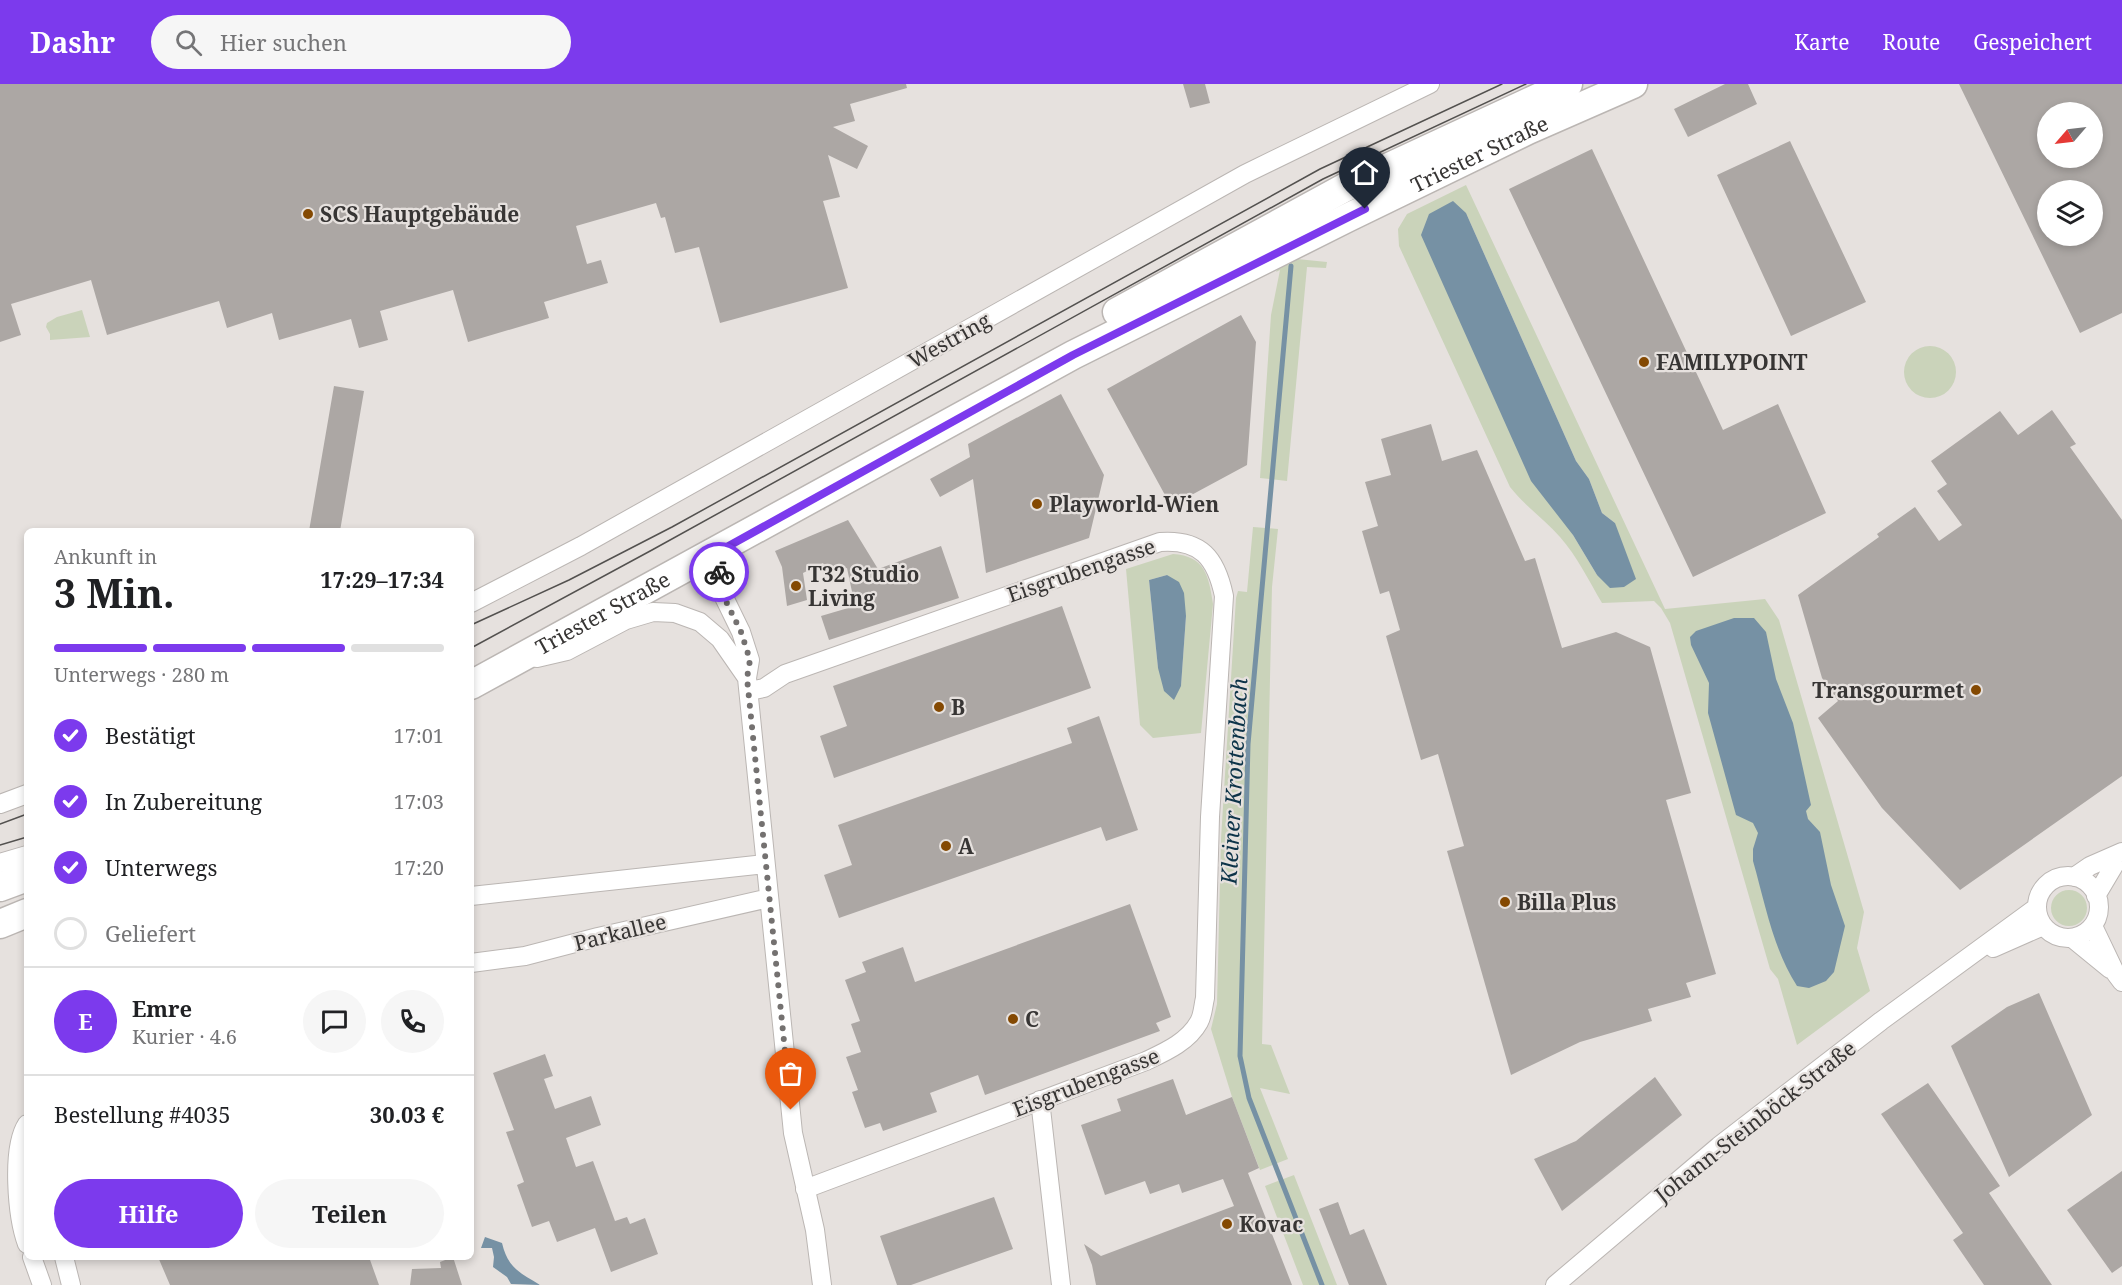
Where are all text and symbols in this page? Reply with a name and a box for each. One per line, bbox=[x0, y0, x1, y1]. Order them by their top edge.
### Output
search box bbox=[151, 15, 571, 69]
text: Dashr bbox=[30, 23, 115, 61]
icon: search bbox=[172, 26, 205, 59]
text: Hier suchen bbox=[220, 27, 347, 57]
text: Karte bbox=[1794, 28, 1849, 56]
text: Route bbox=[1882, 28, 1940, 56]
text: Gespeichert bbox=[1973, 28, 2092, 56]
north arrow bbox=[2037, 102, 2103, 168]
map controls bbox=[2037, 102, 2103, 246]
street label: Triester Straße bbox=[1406, 109, 1552, 199]
pin bbox=[1339, 147, 1390, 209]
icon: home bbox=[1348, 156, 1381, 189]
button: layers bbox=[2037, 180, 2103, 246]
place label: SCS Hauptgebäude bbox=[320, 200, 519, 228]
marker: SCS Hauptgebäude bbox=[301, 207, 315, 221]
street label: Westring bbox=[903, 306, 996, 374]
place label: FAMILYPOINT bbox=[1656, 348, 1808, 376]
marker: FAMILYPOINT bbox=[1637, 355, 1651, 369]
place label: Playworld-Wien bbox=[1049, 490, 1219, 518]
marker: Playworld-Wien bbox=[1030, 497, 1044, 511]
street label: Eisgrubengasse bbox=[1003, 532, 1159, 608]
courier bbox=[689, 542, 749, 602]
text: Ankunft in bbox=[54, 543, 157, 570]
icon: bike bbox=[703, 556, 736, 589]
place label: T32 Studio Living bbox=[808, 560, 920, 612]
text: 17:29–17:34 bbox=[320, 564, 444, 594]
street label: Triester Straße bbox=[530, 565, 675, 661]
text: 3 Min. bbox=[54, 566, 175, 619]
marker: T32 Studio Living bbox=[789, 579, 803, 593]
text: Unterwegs · 280 m bbox=[54, 661, 229, 688]
place label: Transgourmet bbox=[1812, 676, 1964, 704]
water label: Kleiner Krottenbach bbox=[1213, 677, 1253, 886]
marker: Transgourmet bbox=[1969, 683, 1983, 697]
place label: B bbox=[951, 693, 965, 721]
marker: B bbox=[932, 700, 946, 714]
icon: check bbox=[54, 719, 87, 752]
text: Bestätigt bbox=[105, 720, 196, 750]
text: 17:01 bbox=[394, 722, 444, 749]
icon: check bbox=[54, 785, 87, 818]
text: In Zubereitung bbox=[105, 786, 262, 816]
text: 17:03 bbox=[394, 788, 444, 815]
place label: A bbox=[958, 832, 974, 860]
marker: A bbox=[939, 839, 953, 853]
icon: check bbox=[54, 851, 87, 884]
text: Unterwegs bbox=[105, 852, 217, 882]
text: 17:20 bbox=[394, 854, 444, 881]
place label: Billa Plus bbox=[1517, 888, 1616, 916]
marker: Billa Plus bbox=[1498, 895, 1512, 909]
street label: Parkallee bbox=[571, 907, 669, 957]
text: Geliefert bbox=[105, 918, 196, 948]
button: chat bbox=[303, 990, 366, 1053]
button: phone bbox=[381, 990, 444, 1053]
text: Emre bbox=[132, 993, 192, 1023]
place label: C bbox=[1025, 1005, 1039, 1033]
text: E bbox=[78, 1006, 93, 1036]
marker: C bbox=[1006, 1012, 1020, 1026]
text: Kurier · 4.6 bbox=[132, 1023, 237, 1050]
street label: Johann-Steinböck-Straße bbox=[1648, 1034, 1861, 1209]
street label: Eisgrubengasse bbox=[1009, 1041, 1163, 1123]
pin bbox=[765, 1048, 816, 1110]
icon: bag bbox=[774, 1057, 807, 1090]
text: Bestellung #4035 bbox=[54, 1099, 230, 1129]
text: 30.03 € bbox=[370, 1099, 444, 1129]
button: Hilfe bbox=[54, 1179, 243, 1248]
button: Teilen bbox=[255, 1179, 444, 1248]
place label: Kovac bbox=[1239, 1210, 1303, 1238]
marker: Kovac bbox=[1220, 1217, 1234, 1231]

